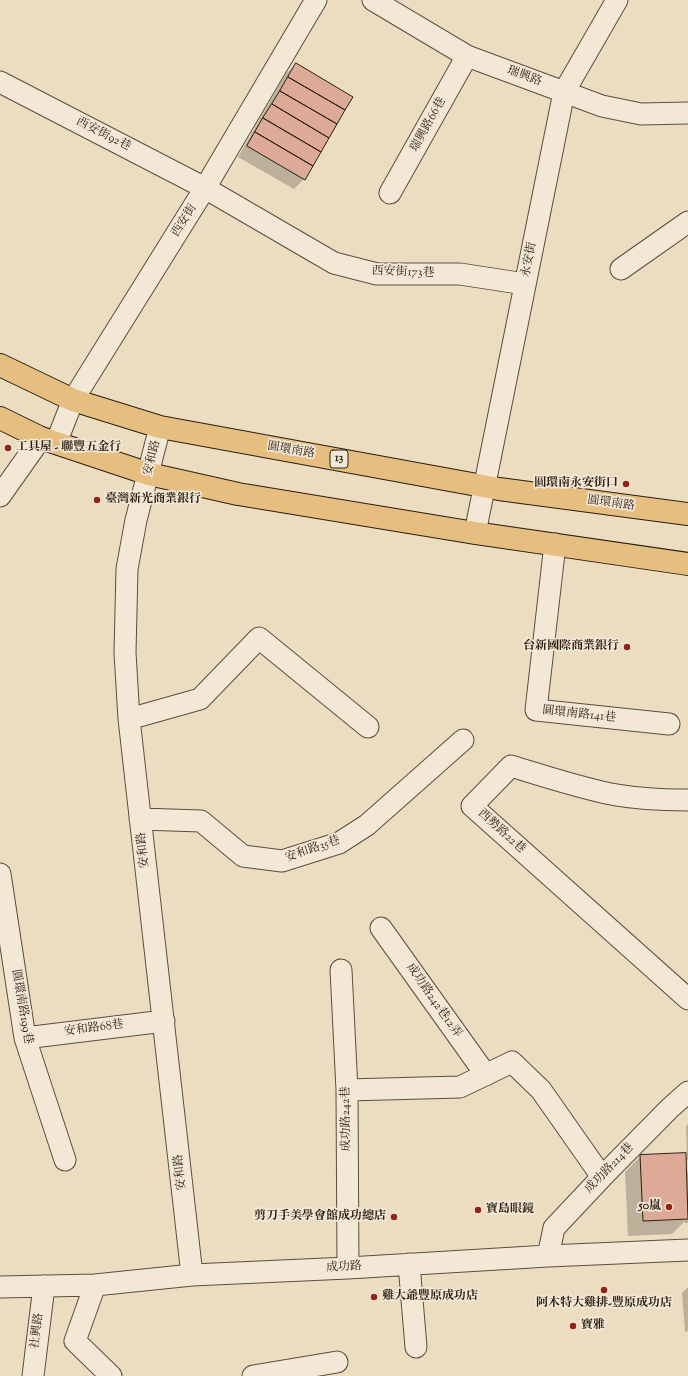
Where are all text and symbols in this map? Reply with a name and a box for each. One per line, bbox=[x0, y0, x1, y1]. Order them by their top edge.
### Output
street label: 瑞興路 bbox=[505, 64, 543, 90]
street label: 瑞興路66巷 bbox=[408, 95, 450, 155]
street label: 西安街92巷 bbox=[73, 115, 133, 155]
street label: 西安街 bbox=[169, 202, 201, 240]
street label: 永安街 bbox=[519, 241, 541, 279]
street label: 西安街173巷 bbox=[371, 265, 435, 281]
street label: 安和路 bbox=[142, 439, 164, 477]
street label: 圓環南路 bbox=[266, 440, 316, 462]
place label: 工具屋 - 聯豐五金行 bbox=[16, 441, 121, 455]
marker: 工具屋 - 聯豐五金行 bbox=[3, 443, 13, 453]
road number: 13 bbox=[330, 450, 348, 468]
place label: 圓環南永安街口 bbox=[534, 477, 618, 491]
marker: 圓環南永安街口 bbox=[621, 479, 631, 489]
place label: 臺灣新光商業銀行 bbox=[105, 493, 201, 507]
street label: 圓環南路 bbox=[586, 494, 636, 514]
marker: 臺灣新光商業銀行 bbox=[92, 495, 102, 505]
place label: 台新國際商業銀行 bbox=[523, 640, 619, 654]
marker: 台新國際商業銀行 bbox=[622, 642, 632, 652]
street label: 圓環南路141巷 bbox=[541, 704, 617, 726]
street label: 西勢路22巷 bbox=[474, 807, 528, 857]
street label: 安和路 bbox=[135, 831, 153, 869]
street label: 安和路35巷 bbox=[284, 834, 342, 866]
street label: 成功路242巷12弄 bbox=[402, 961, 464, 1041]
street label: 圓環南路199巷 bbox=[7, 969, 35, 1045]
street label: 安和路68巷 bbox=[63, 1018, 125, 1040]
street label: 成功路242巷 bbox=[339, 1086, 355, 1152]
street label: 成功路214巷 bbox=[583, 1141, 637, 1197]
street label: 安和路 bbox=[172, 1153, 190, 1191]
place label: 50嵐 bbox=[639, 1200, 661, 1214]
marker: 50嵐 bbox=[664, 1202, 674, 1212]
place label: 寶島眼鏡 bbox=[486, 1203, 534, 1217]
marker: 寶島眼鏡 bbox=[473, 1205, 483, 1215]
place label: 剪刀手美學會館成功總店 bbox=[254, 1210, 386, 1224]
marker: 剪刀手美學會館成功總店 bbox=[389, 1212, 399, 1222]
street label: 成功路 bbox=[326, 1260, 362, 1276]
marker: 阿木特大雞排-豐原成功店 bbox=[599, 1285, 609, 1295]
place label: 雞大爺豐原成功店 bbox=[382, 1290, 478, 1304]
marker: 雞大爺豐原成功店 bbox=[369, 1292, 379, 1302]
place label: 阿木特大雞排-豐原成功店 bbox=[536, 1297, 672, 1311]
street label: 社興路 bbox=[29, 1312, 47, 1350]
place label: 寶雅 bbox=[581, 1319, 605, 1333]
marker: 寶雅 bbox=[568, 1321, 578, 1331]

